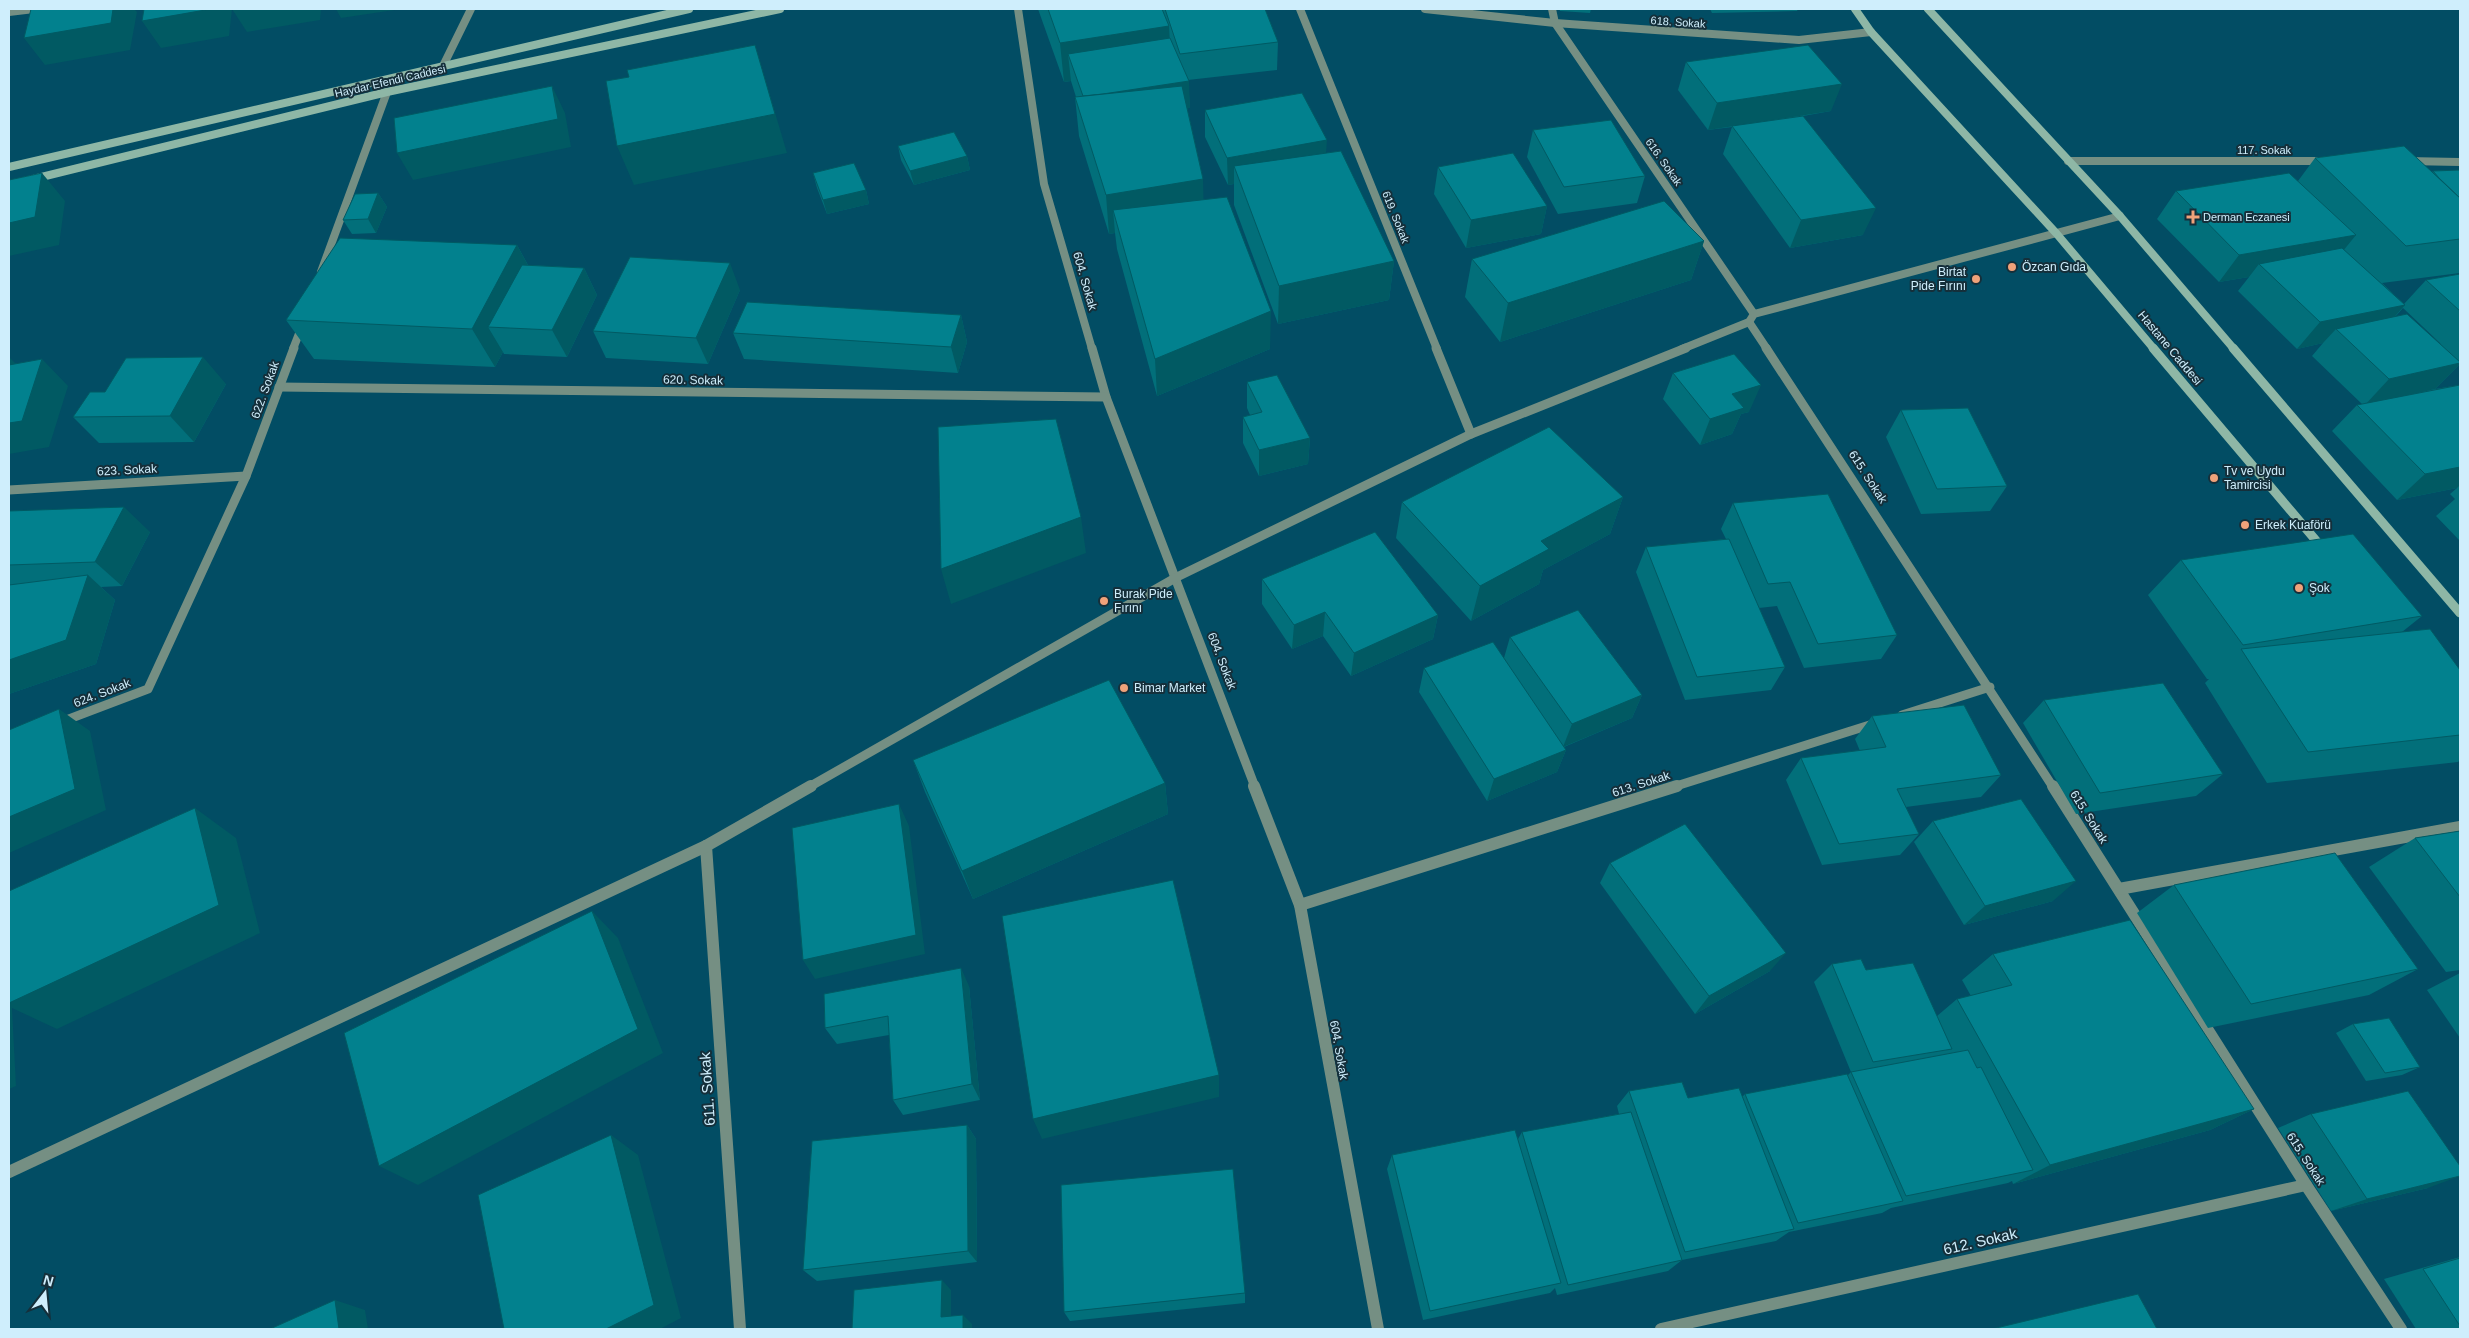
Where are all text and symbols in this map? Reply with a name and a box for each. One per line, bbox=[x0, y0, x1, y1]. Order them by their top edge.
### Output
street label: 618. Sokak bbox=[1650, 14, 1706, 30]
street label: Haydar Efendi Caddesi bbox=[334, 62, 446, 100]
street label: 616. Sokak bbox=[1643, 136, 1685, 188]
street label: 117. Sokak bbox=[2237, 144, 2292, 156]
street label: 619. Sokak bbox=[1380, 189, 1412, 245]
marker: Derman Eczanesi bbox=[2187, 211, 2199, 223]
place label: Derman Eczanesi bbox=[2203, 211, 2290, 223]
street label: 604. Sokak bbox=[1070, 250, 1100, 313]
place label: Özcan Gıda bbox=[2022, 260, 2086, 274]
marker: Özcan Gıda bbox=[2006, 261, 2018, 273]
place label: Birtat Pide Fırını bbox=[1911, 265, 1967, 293]
marker: Birtat Pide Fırını bbox=[1970, 273, 1982, 285]
street label: Hastane Caddesi bbox=[2135, 308, 2205, 388]
street label: 622. Sokak bbox=[248, 358, 282, 421]
street label: 620. Sokak bbox=[663, 372, 724, 388]
street label: 615. Sokak bbox=[1846, 448, 1891, 507]
street label: 623. Sokak bbox=[97, 461, 158, 479]
place label: Tv ve Uydu Tamircisi bbox=[2224, 464, 2285, 492]
marker: Tv ve Uydu Tamircisi bbox=[2208, 472, 2220, 484]
place label: Erkek Kuaförü bbox=[2255, 518, 2331, 532]
marker: Erkek Kuaförü bbox=[2239, 519, 2251, 531]
place label: Şok bbox=[2309, 581, 2331, 595]
marker: Şok bbox=[2293, 582, 2305, 594]
place label: Burak Pide Fırını bbox=[1114, 587, 1173, 615]
marker: Burak Pide Fırını bbox=[1098, 595, 1110, 607]
street label: 604. Sokak bbox=[1205, 630, 1240, 692]
street label: 624. Sokak bbox=[71, 675, 133, 710]
place label: Bimar Market bbox=[1134, 681, 1206, 695]
marker: Bimar Market bbox=[1118, 682, 1130, 694]
street label: 613. Sokak bbox=[1610, 768, 1673, 800]
street label: 615. Sokak bbox=[2067, 788, 2111, 847]
street label: 604. Sokak bbox=[1327, 1019, 1351, 1082]
street label: 611. Sokak bbox=[696, 1051, 718, 1126]
street label: 615. Sokak bbox=[2284, 1130, 2329, 1189]
street label: 612. Sokak bbox=[1942, 1224, 2019, 1258]
north arrow bbox=[20, 1268, 70, 1318]
text: N bbox=[42, 1271, 56, 1290]

